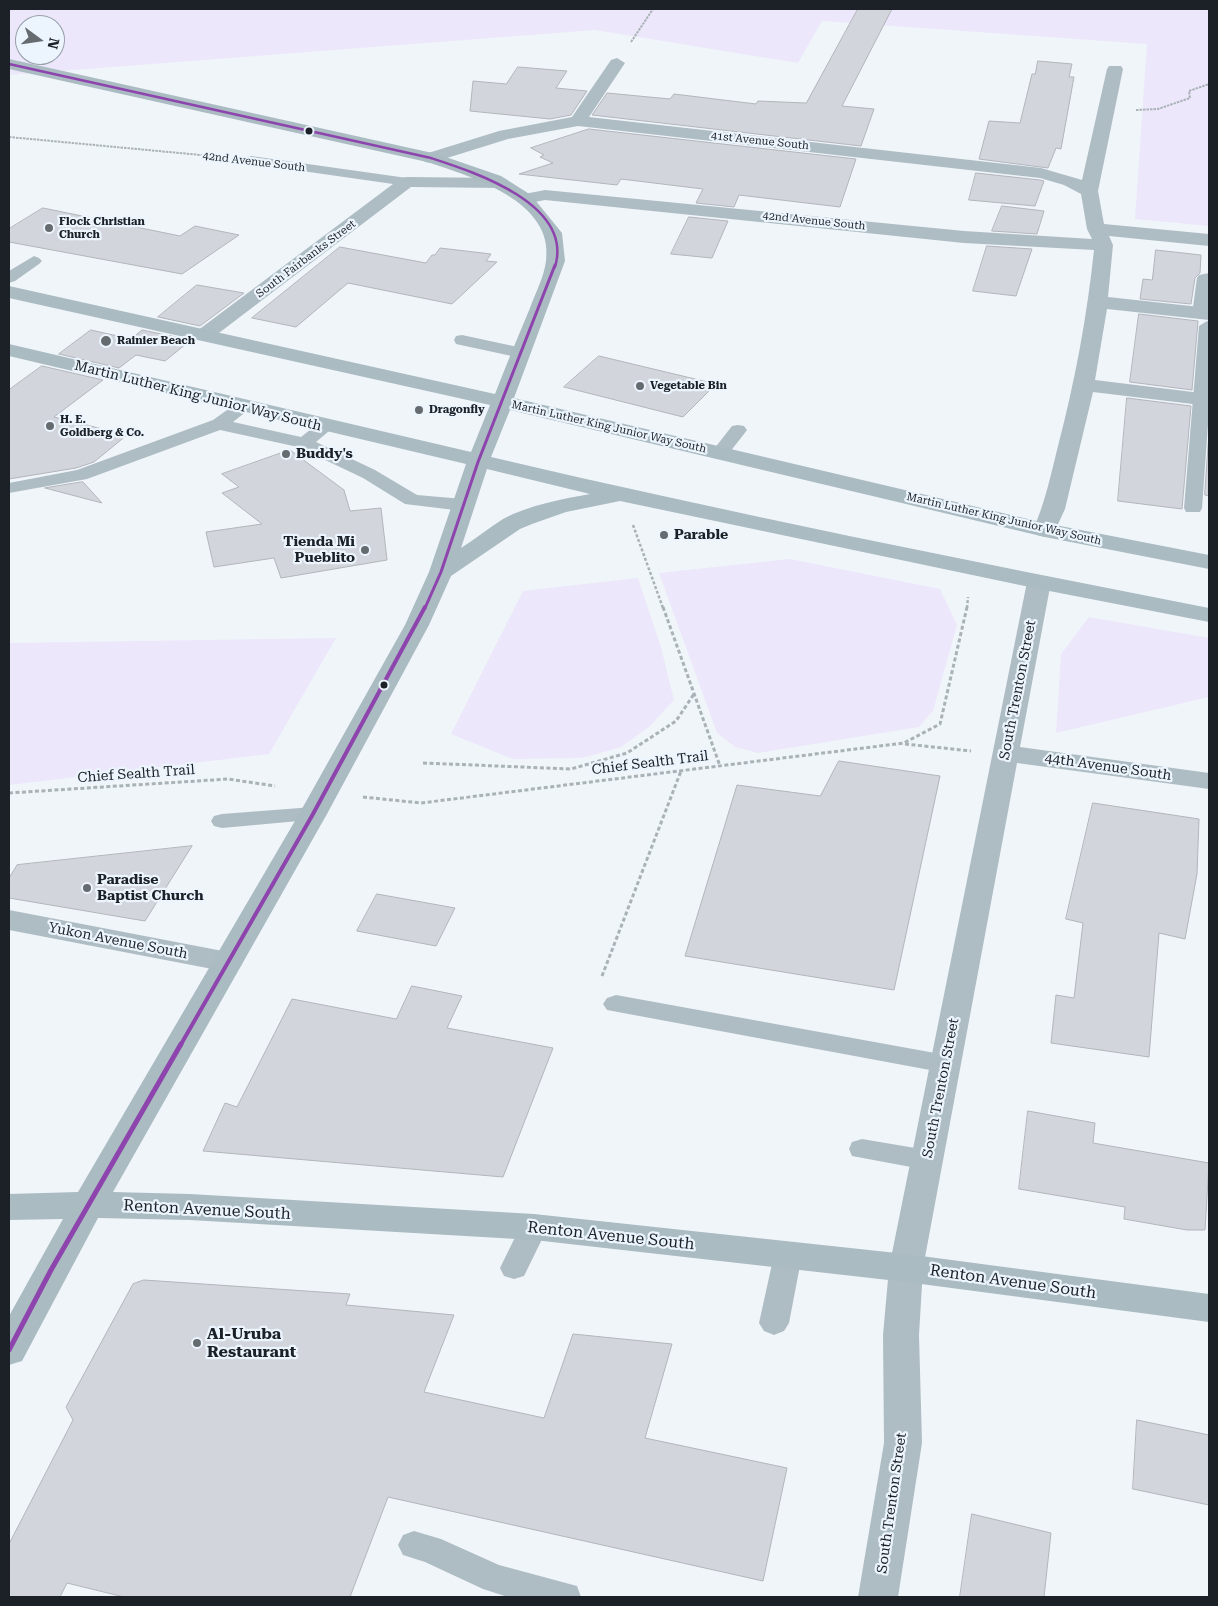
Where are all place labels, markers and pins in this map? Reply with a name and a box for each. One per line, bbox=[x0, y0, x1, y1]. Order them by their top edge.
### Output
unlabelled marker bbox=[304, 126, 314, 136]
place label: Flock Christian Church bbox=[59, 215, 145, 241]
marker: Flock Christian Church bbox=[43, 222, 55, 234]
marker: Rainier Beach bbox=[99, 334, 113, 348]
place label: Rainier Beach bbox=[117, 334, 195, 348]
place label: Vegetable Bin bbox=[650, 379, 727, 393]
marker: Vegetable Bin bbox=[634, 380, 646, 392]
place label: Dragonfly bbox=[429, 403, 485, 417]
marker: Dragonfly bbox=[413, 404, 425, 416]
place label: H. E. Goldberg & Co. bbox=[60, 413, 144, 439]
marker: H. E. Goldberg & Co. bbox=[44, 420, 56, 432]
place label: Buddy's bbox=[296, 446, 353, 462]
marker: Buddy's bbox=[280, 448, 292, 460]
place label: Parable bbox=[674, 527, 728, 543]
marker: Parable bbox=[658, 529, 670, 541]
place label: Tienda Mi Pueblito bbox=[283, 534, 355, 566]
marker: Tienda Mi Pueblito bbox=[359, 544, 371, 556]
unlabelled marker bbox=[379, 680, 389, 690]
place label: Paradise Baptist Church bbox=[97, 872, 204, 904]
marker: Paradise Baptist Church bbox=[81, 882, 93, 894]
place label: Al-Uruba Restaurant bbox=[207, 1324, 296, 1362]
marker: Al-Uruba Restaurant bbox=[191, 1337, 203, 1349]

